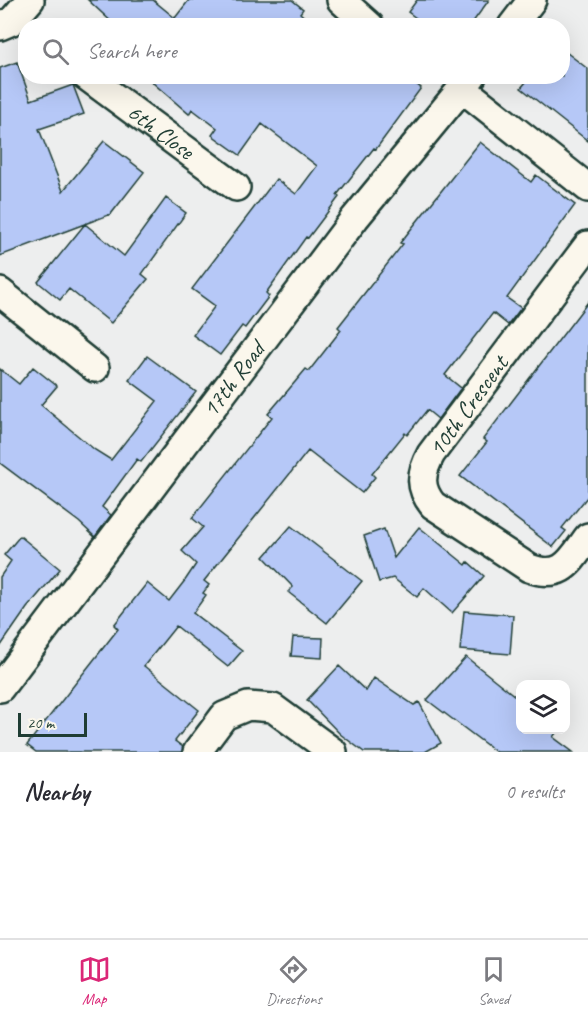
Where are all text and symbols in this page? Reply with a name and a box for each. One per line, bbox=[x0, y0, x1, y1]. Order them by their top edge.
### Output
search box bbox=[18, 18, 570, 84]
icon: search bbox=[39, 35, 72, 68]
text: Search here bbox=[87, 37, 177, 65]
street label: 6th Close bbox=[122, 97, 202, 167]
street label: 17th Road bbox=[195, 333, 273, 423]
street label: 10th Crescent bbox=[421, 348, 516, 462]
map controls bbox=[516, 680, 570, 734]
button: layers bbox=[516, 680, 570, 734]
scale bar bbox=[18, 710, 87, 738]
text: 20 m bbox=[27, 713, 54, 733]
text: Nearby bbox=[24, 775, 89, 808]
text: 0 results bbox=[505, 779, 564, 804]
tab: Map bbox=[78, 953, 111, 1009]
tab: Directions bbox=[266, 953, 322, 1009]
tab: Saved bbox=[477, 953, 510, 1009]

